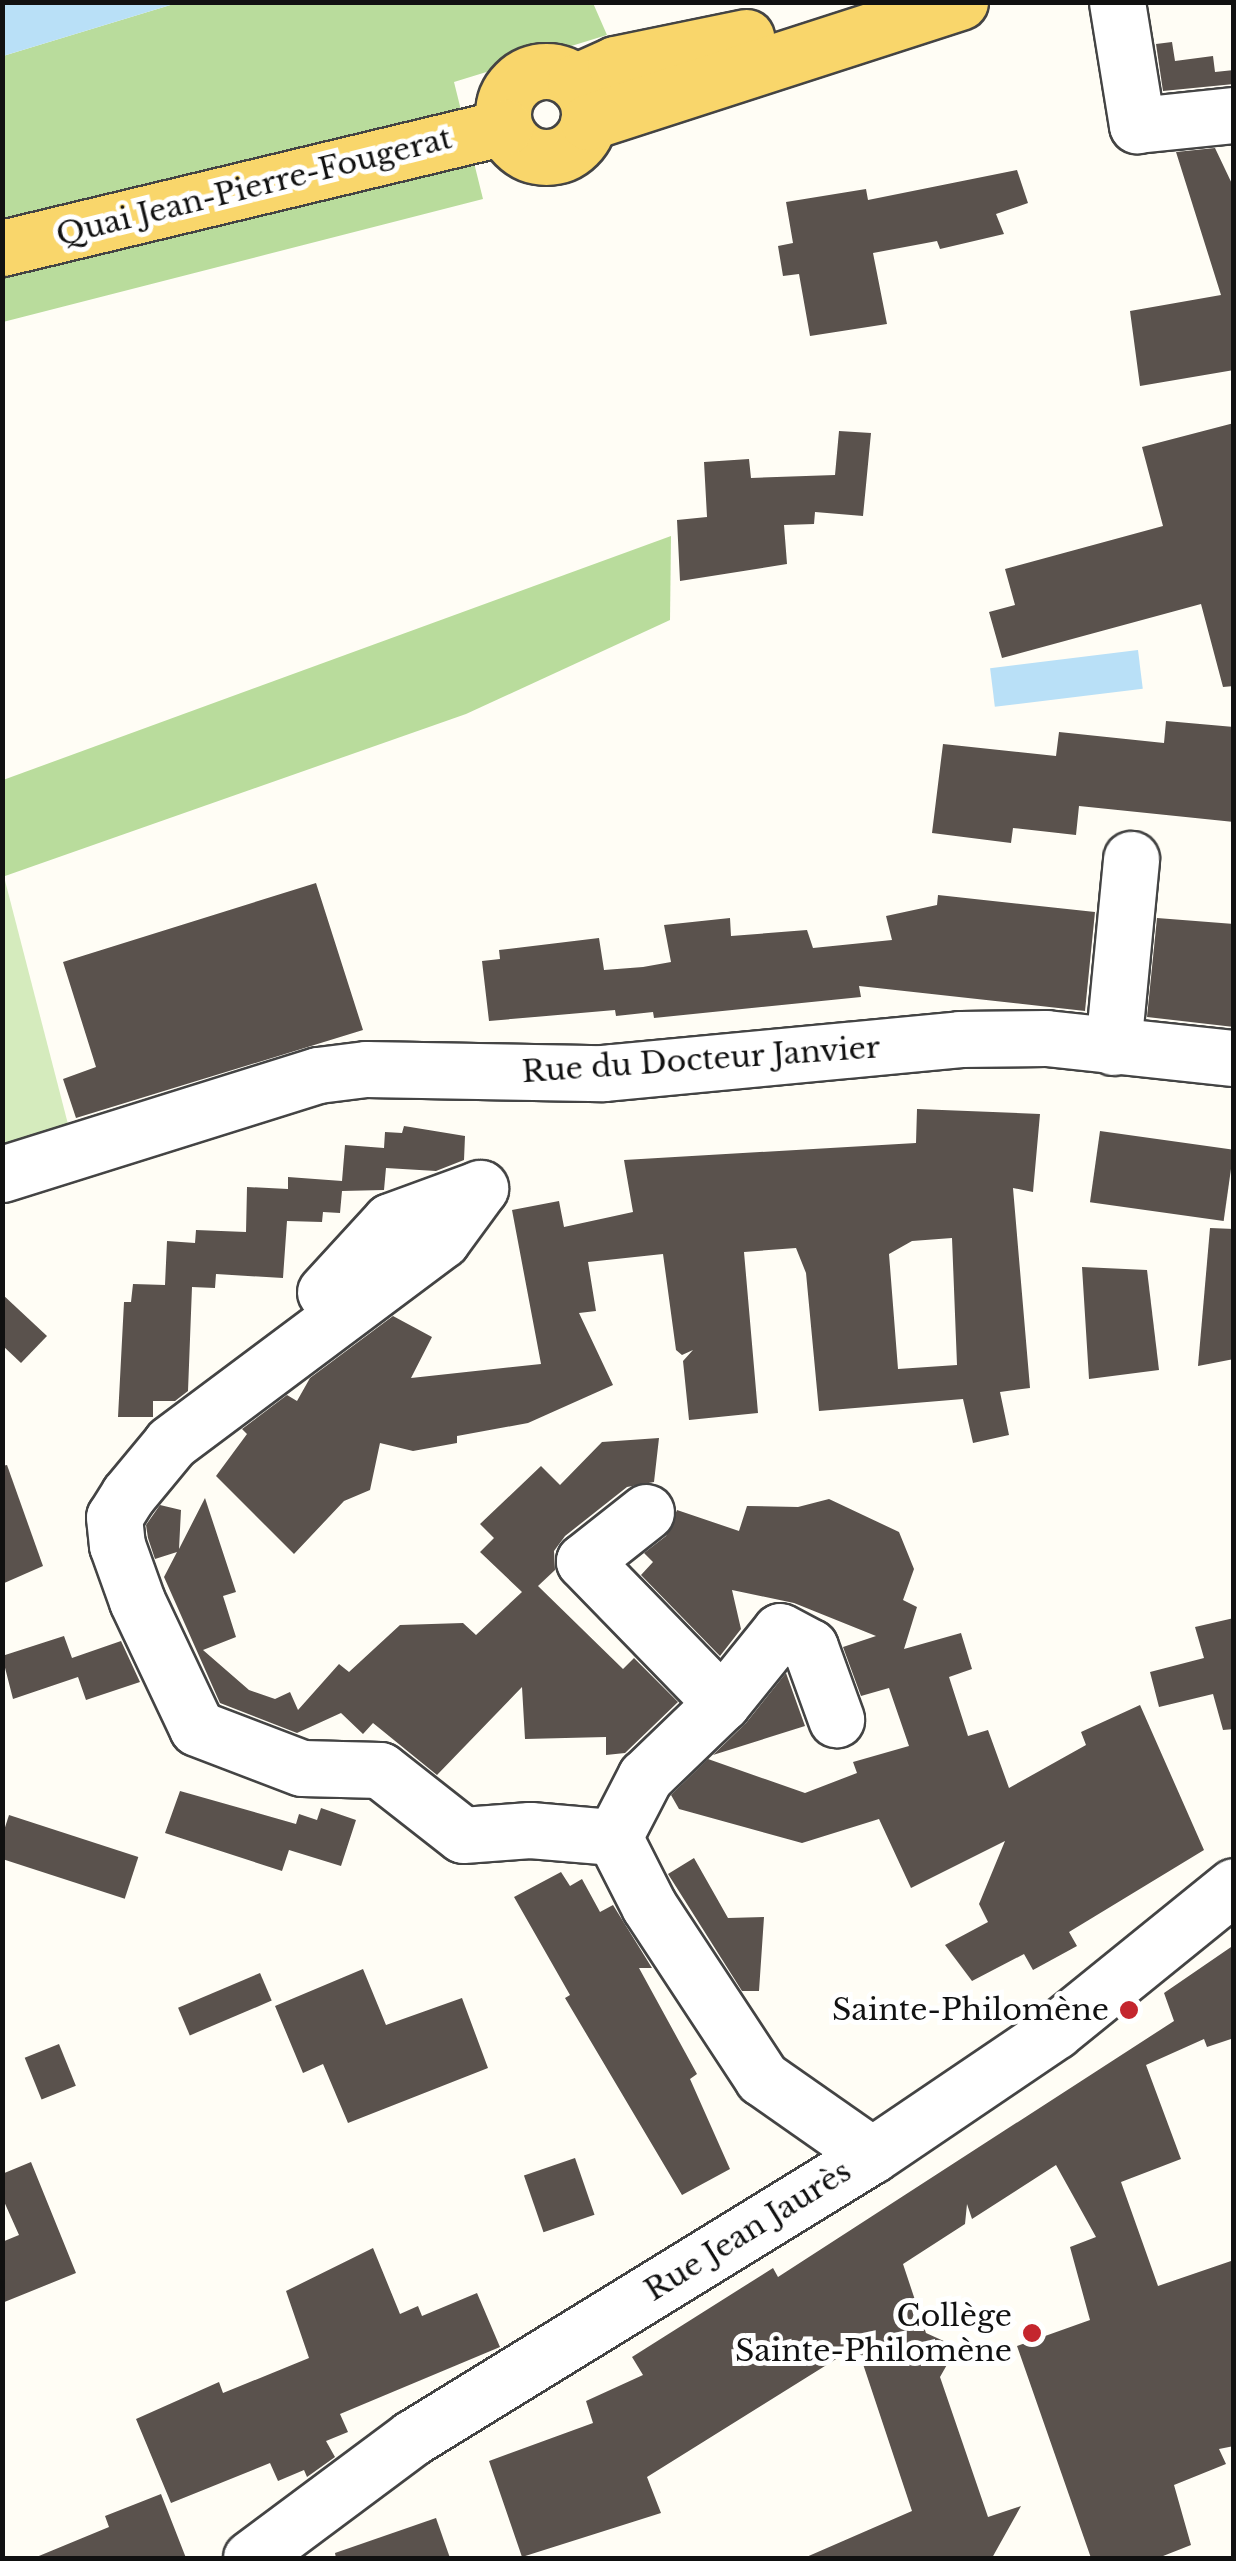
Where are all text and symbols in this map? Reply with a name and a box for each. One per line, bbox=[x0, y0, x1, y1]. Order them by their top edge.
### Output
street label: Quai Jean-Pierre-Fougerat bbox=[53, 120, 455, 254]
street label: Rue du Docteur Janvier bbox=[520, 1029, 882, 1091]
place label: Sainte-Philomène bbox=[832, 1992, 1109, 2028]
marker: Sainte-Philomène bbox=[1118, 1999, 1140, 2021]
street label: Rue Jean Jaurès bbox=[638, 2153, 858, 2309]
place label: Collège Sainte-Philomène bbox=[735, 2298, 1012, 2368]
marker: Collège Sainte-Philomène bbox=[1021, 2322, 1043, 2344]

